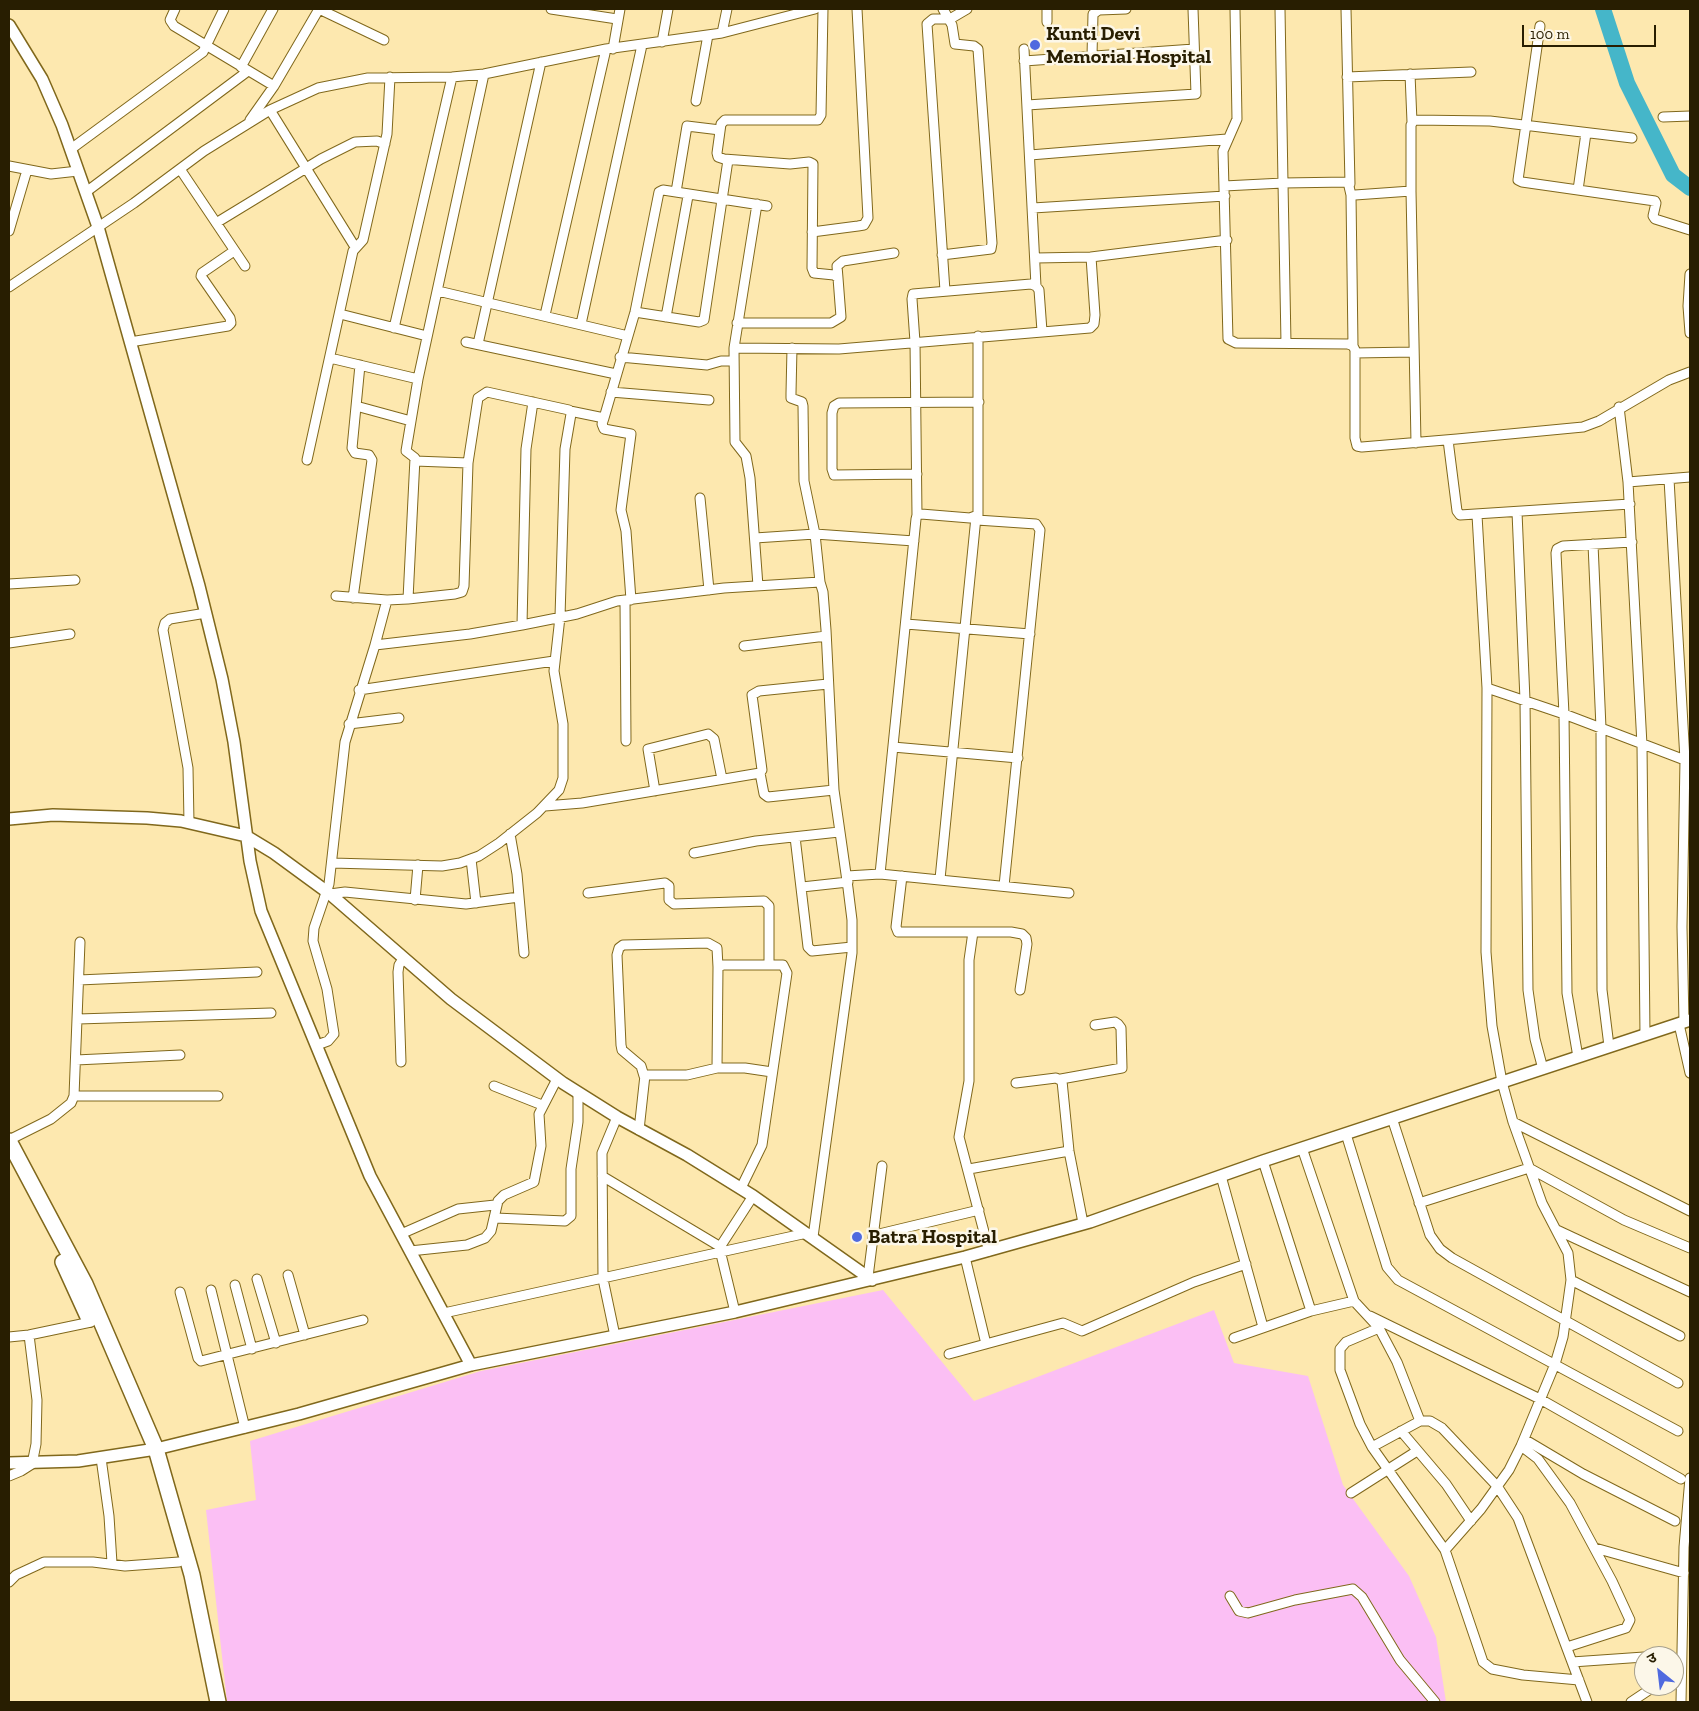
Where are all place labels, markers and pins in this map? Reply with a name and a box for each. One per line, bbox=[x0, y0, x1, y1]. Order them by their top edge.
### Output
place label: Kunti Devi Memorial Hospital bbox=[1046, 22, 1211, 69]
marker: Kunti Devi Memorial Hospital bbox=[1028, 38, 1042, 52]
place label: Batra Hospital bbox=[868, 1225, 997, 1249]
marker: Batra Hospital bbox=[850, 1230, 864, 1244]

